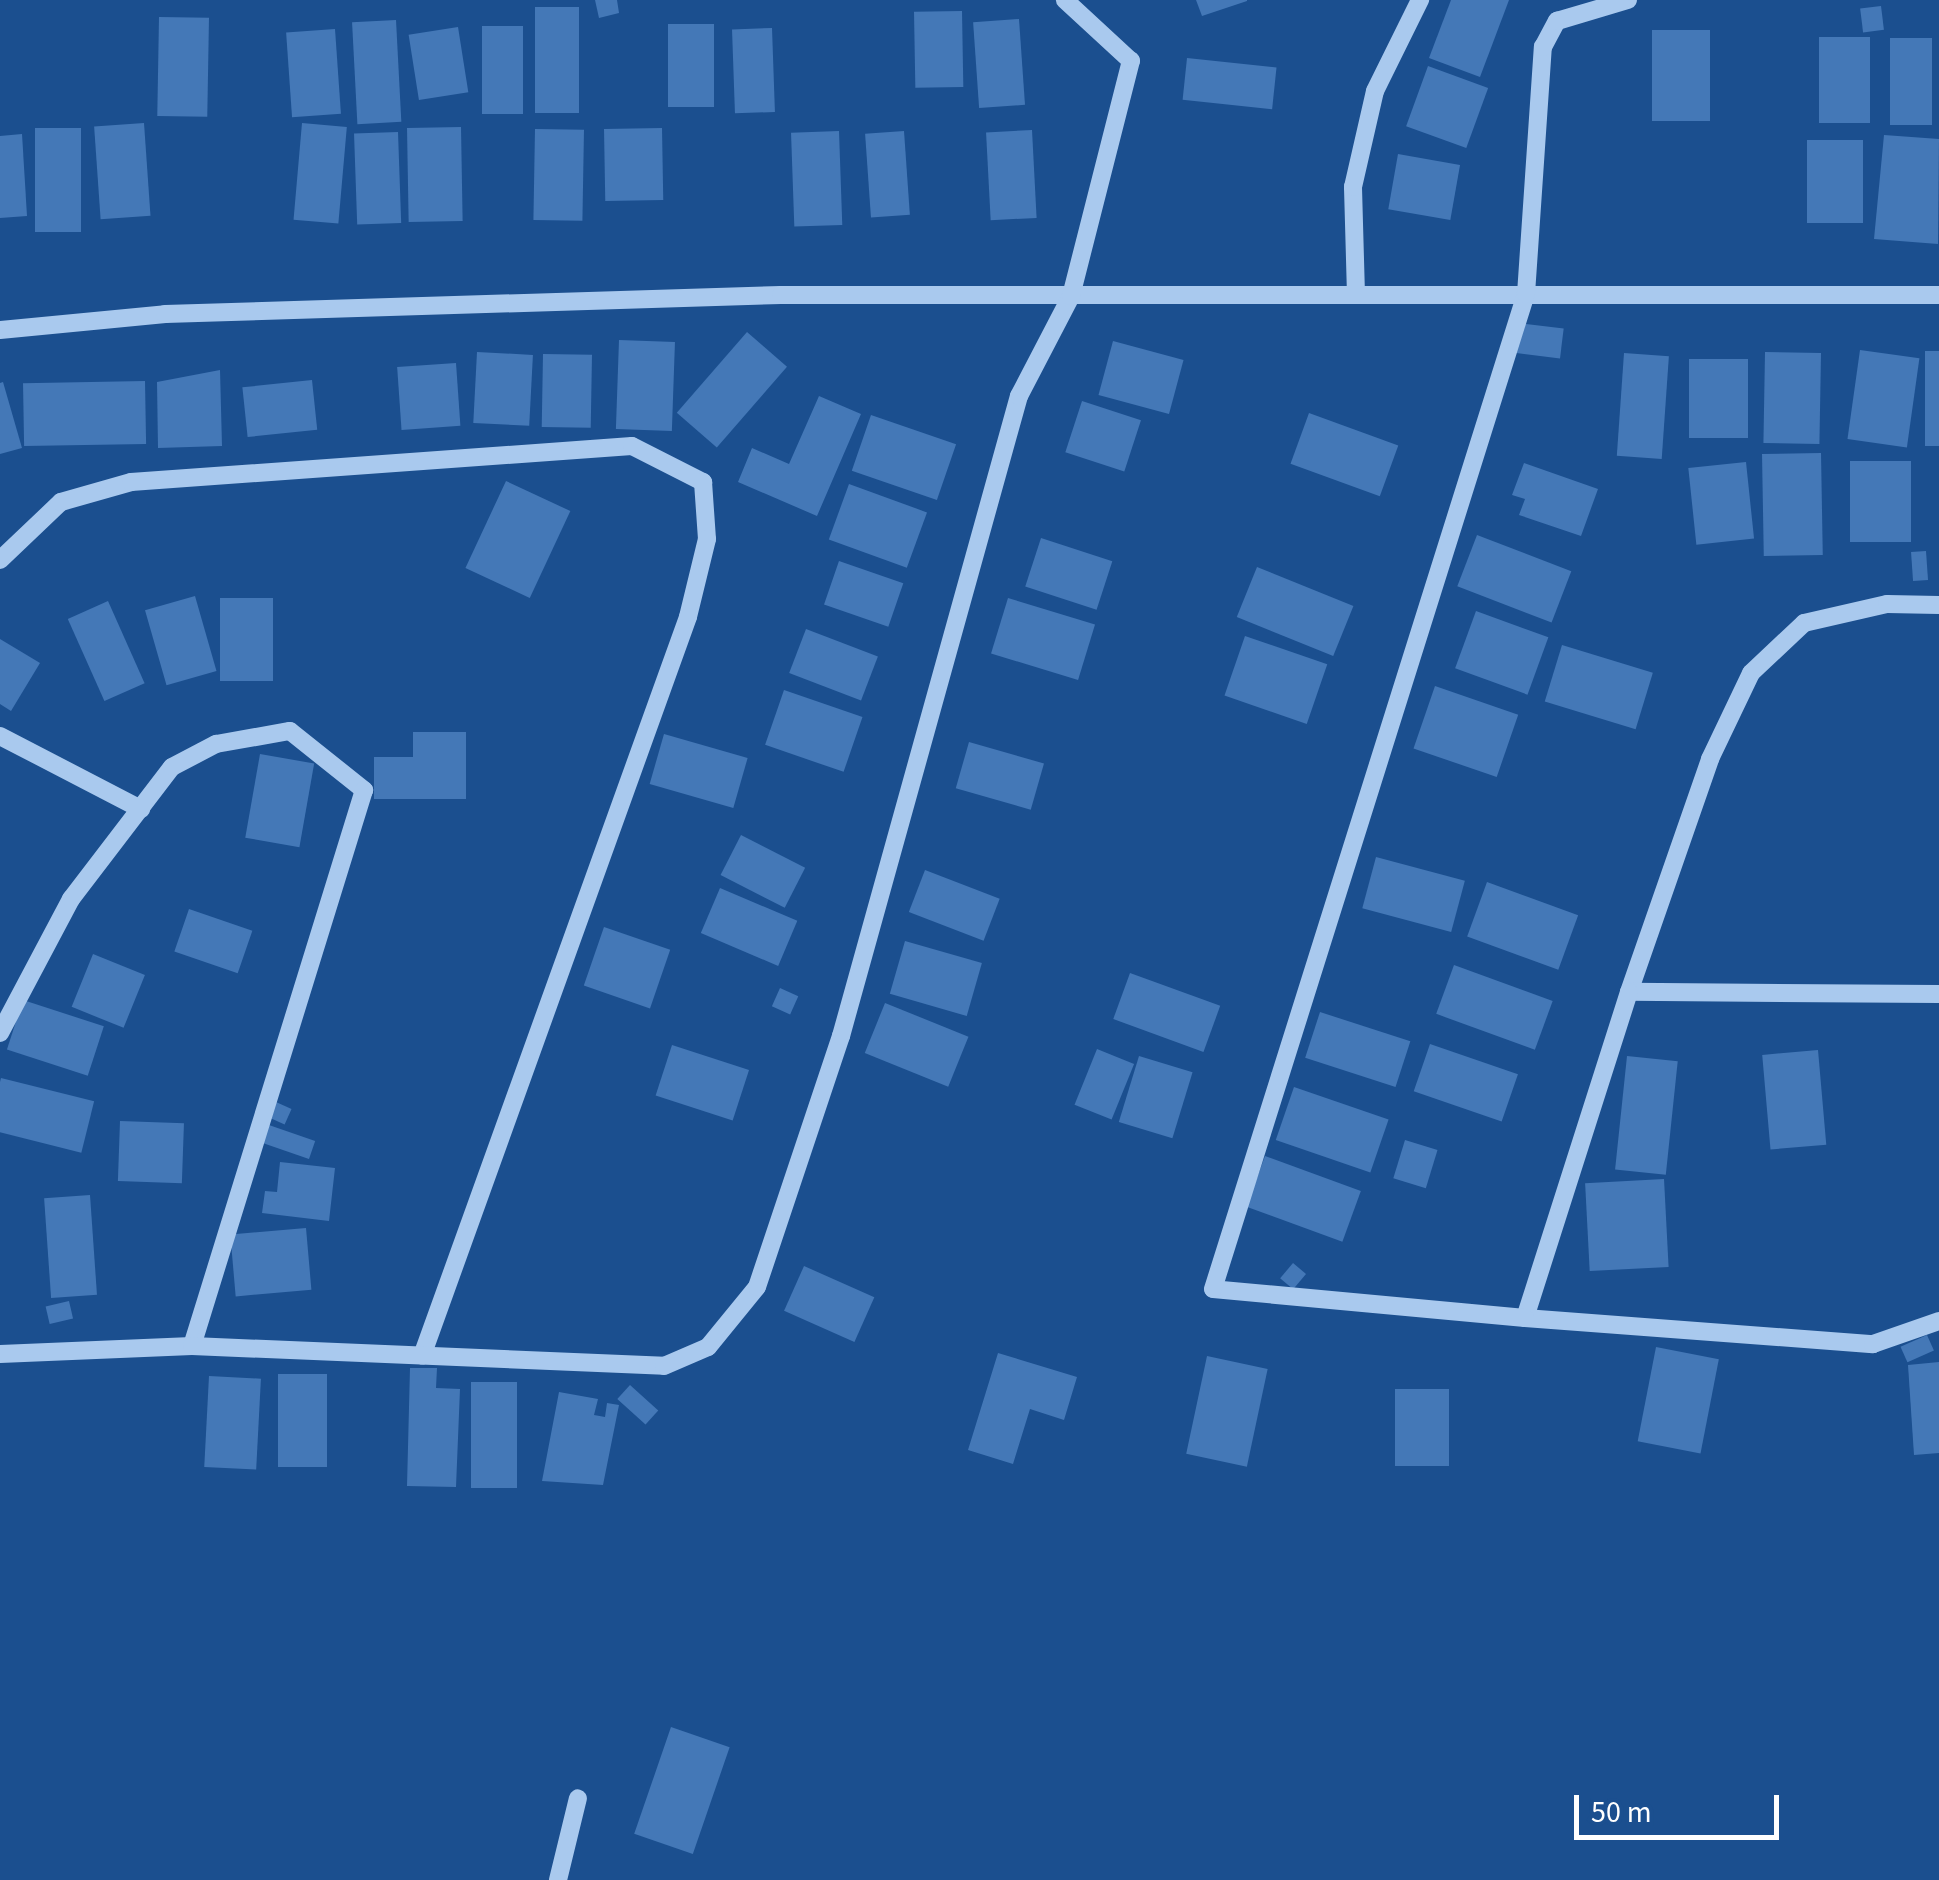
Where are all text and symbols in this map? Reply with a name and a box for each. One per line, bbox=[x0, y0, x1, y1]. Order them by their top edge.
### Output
scale bar bbox=[1579, 1775, 1784, 1837]
text: 50 m bbox=[1591, 1791, 1652, 1834]

